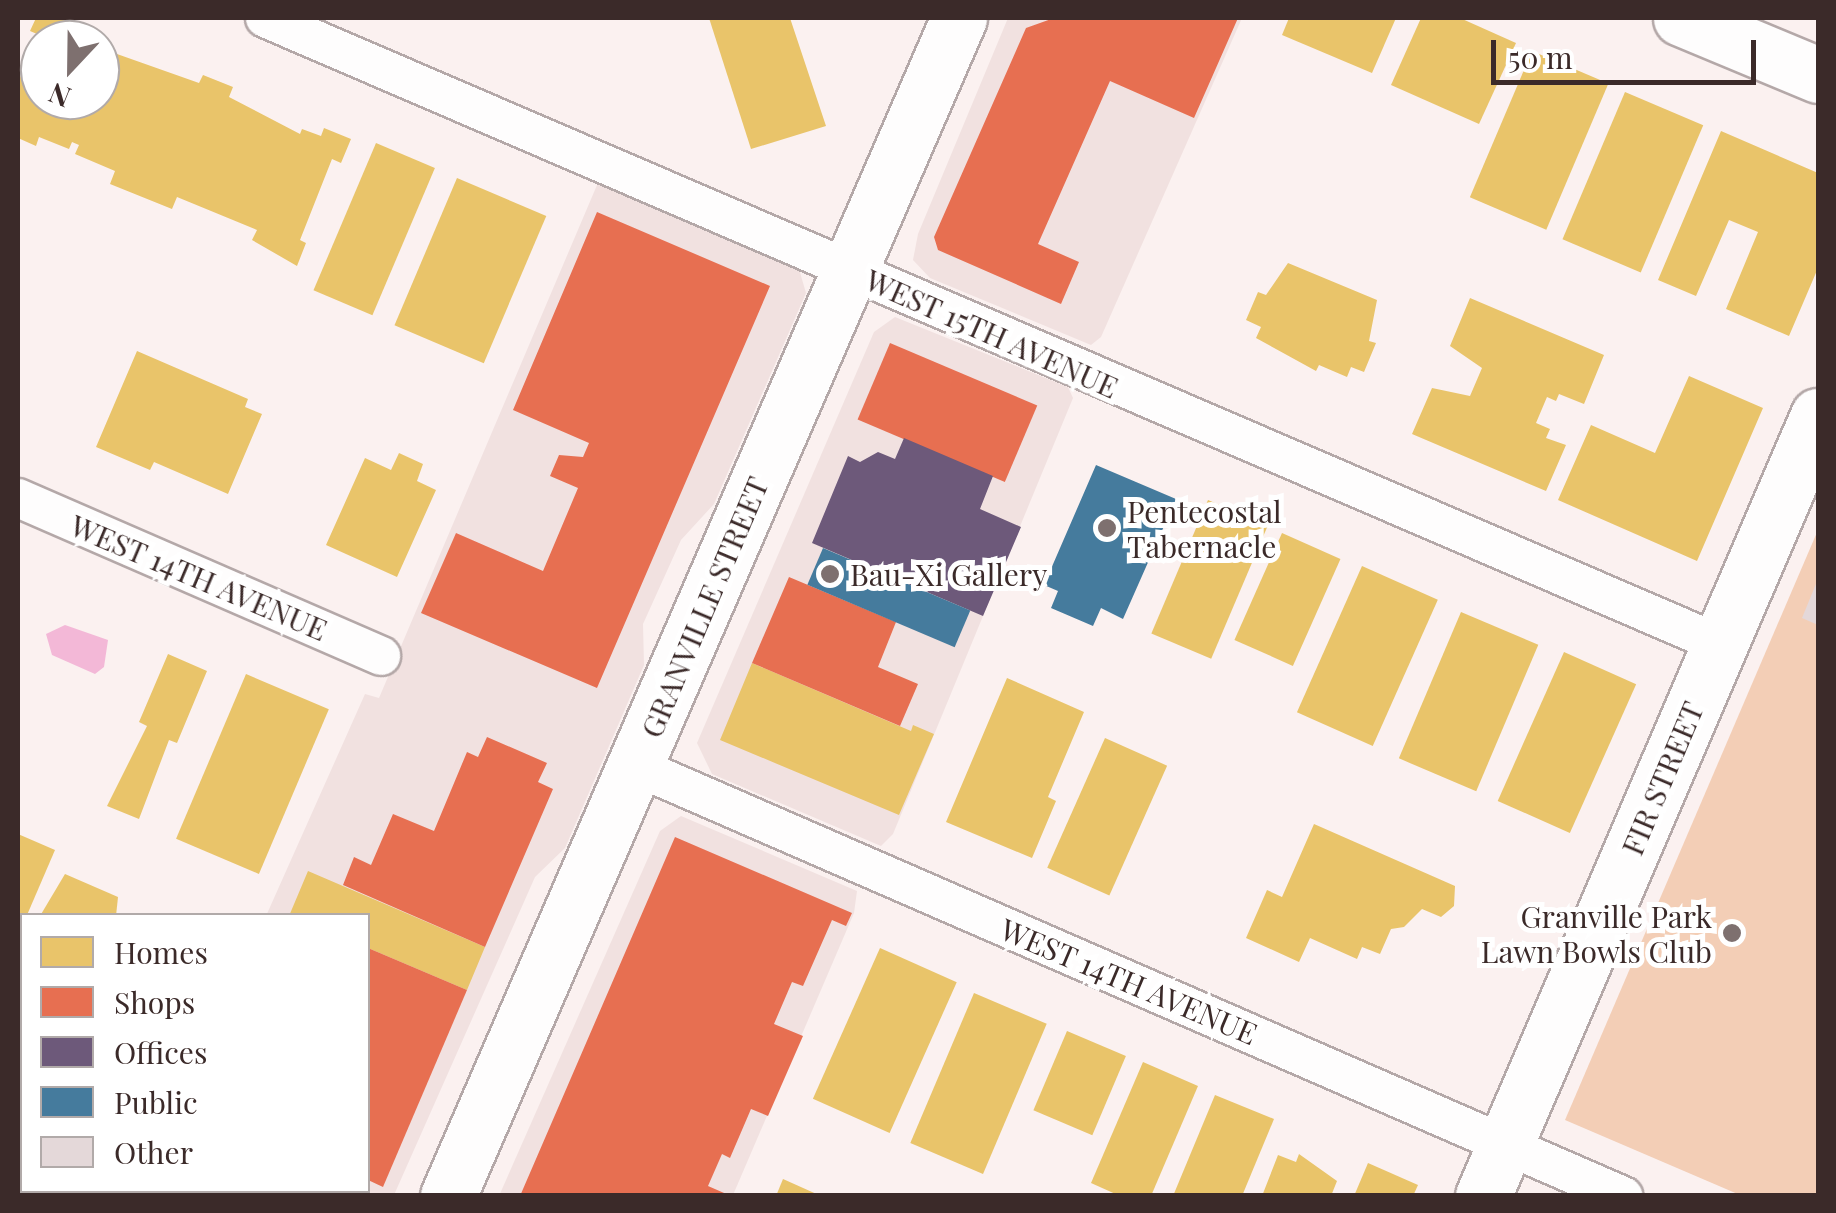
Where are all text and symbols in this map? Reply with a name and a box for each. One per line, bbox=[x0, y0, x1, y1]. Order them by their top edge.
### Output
north arrow bbox=[20, 20, 120, 120]
scale bar bbox=[1496, 20, 1761, 82]
text: 50 m bbox=[1508, 37, 1573, 77]
text: N bbox=[43, 75, 76, 117]
street label: WEST 15TH AVENUE bbox=[859, 261, 1125, 405]
street label: GRANVILLE STREET bbox=[633, 471, 775, 743]
place label: Pentecostal Tabernacle bbox=[1127, 493, 1282, 564]
street label: WEST 14TH AVENUE bbox=[65, 506, 333, 648]
marker: Pentecostal Tabernacle bbox=[1096, 517, 1118, 539]
place label: Bau-Xi Gallery bbox=[850, 556, 1047, 592]
marker: Bau-Xi Gallery bbox=[819, 563, 841, 585]
street label: FIR STREET bbox=[1613, 696, 1711, 860]
place label: Granville Park Lawn Bowls Club bbox=[1481, 898, 1712, 968]
street label: WEST 14TH AVENUE bbox=[995, 910, 1263, 1052]
legend bbox=[20, 913, 370, 1193]
marker: Granville Park Lawn Bowls Club bbox=[1721, 922, 1743, 944]
text: Homes bbox=[114, 932, 208, 972]
text: Shops bbox=[114, 982, 195, 1022]
text: Offices bbox=[114, 1032, 207, 1072]
text: Public bbox=[114, 1082, 198, 1122]
text: Other bbox=[114, 1132, 193, 1172]

